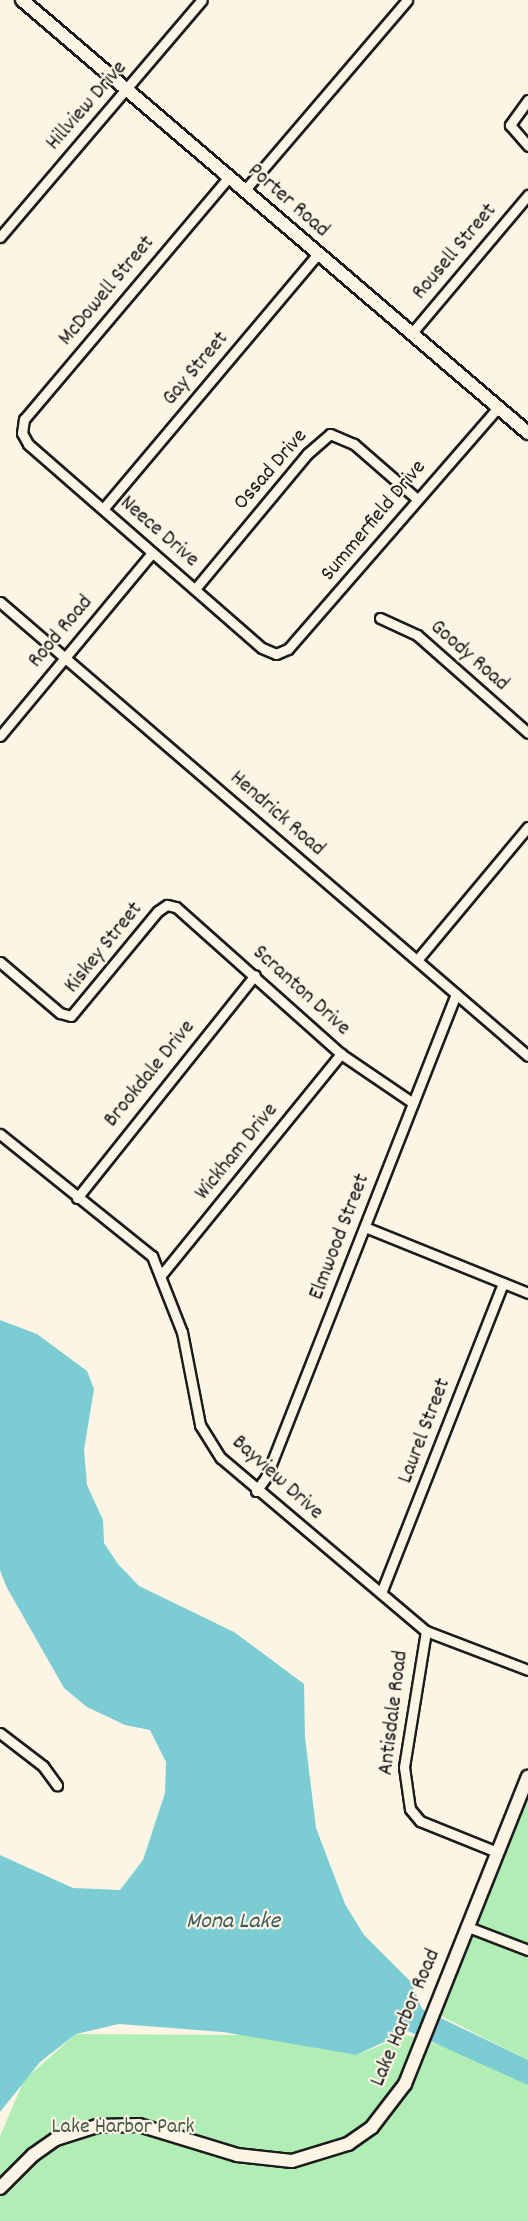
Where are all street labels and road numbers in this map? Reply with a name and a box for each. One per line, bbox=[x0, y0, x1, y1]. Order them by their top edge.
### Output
street label: Hillview Drive bbox=[41, 56, 133, 156]
street label: Porter Road bbox=[242, 158, 334, 244]
street label: Rousell Street bbox=[407, 198, 503, 306]
street label: McDowell Street bbox=[53, 231, 161, 351]
street label: Gay Street bbox=[157, 326, 235, 412]
street label: Ossad Drive bbox=[228, 424, 314, 516]
street label: Summerfield Drive bbox=[316, 455, 432, 587]
street label: Neece Drive bbox=[114, 490, 204, 574]
street label: Rood Road bbox=[23, 590, 99, 674]
street label: Goody Road bbox=[424, 615, 514, 697]
street label: Hendrick Road bbox=[224, 765, 330, 863]
street label: Kiskey Street bbox=[59, 897, 149, 999]
street label: Scranton Drive bbox=[247, 940, 355, 1042]
street label: Brookdale Drive bbox=[99, 1015, 201, 1133]
street label: Wickham Drive bbox=[190, 1098, 284, 1206]
street label: Elmwood Street bbox=[304, 1170, 376, 1304]
street label: Laurel Street bbox=[393, 1375, 457, 1487]
street label: Bayview Drive bbox=[226, 1430, 328, 1526]
street label: Antisdale Road bbox=[373, 1649, 415, 1777]
street label: Lake Harbor Road bbox=[365, 1945, 447, 2091]

